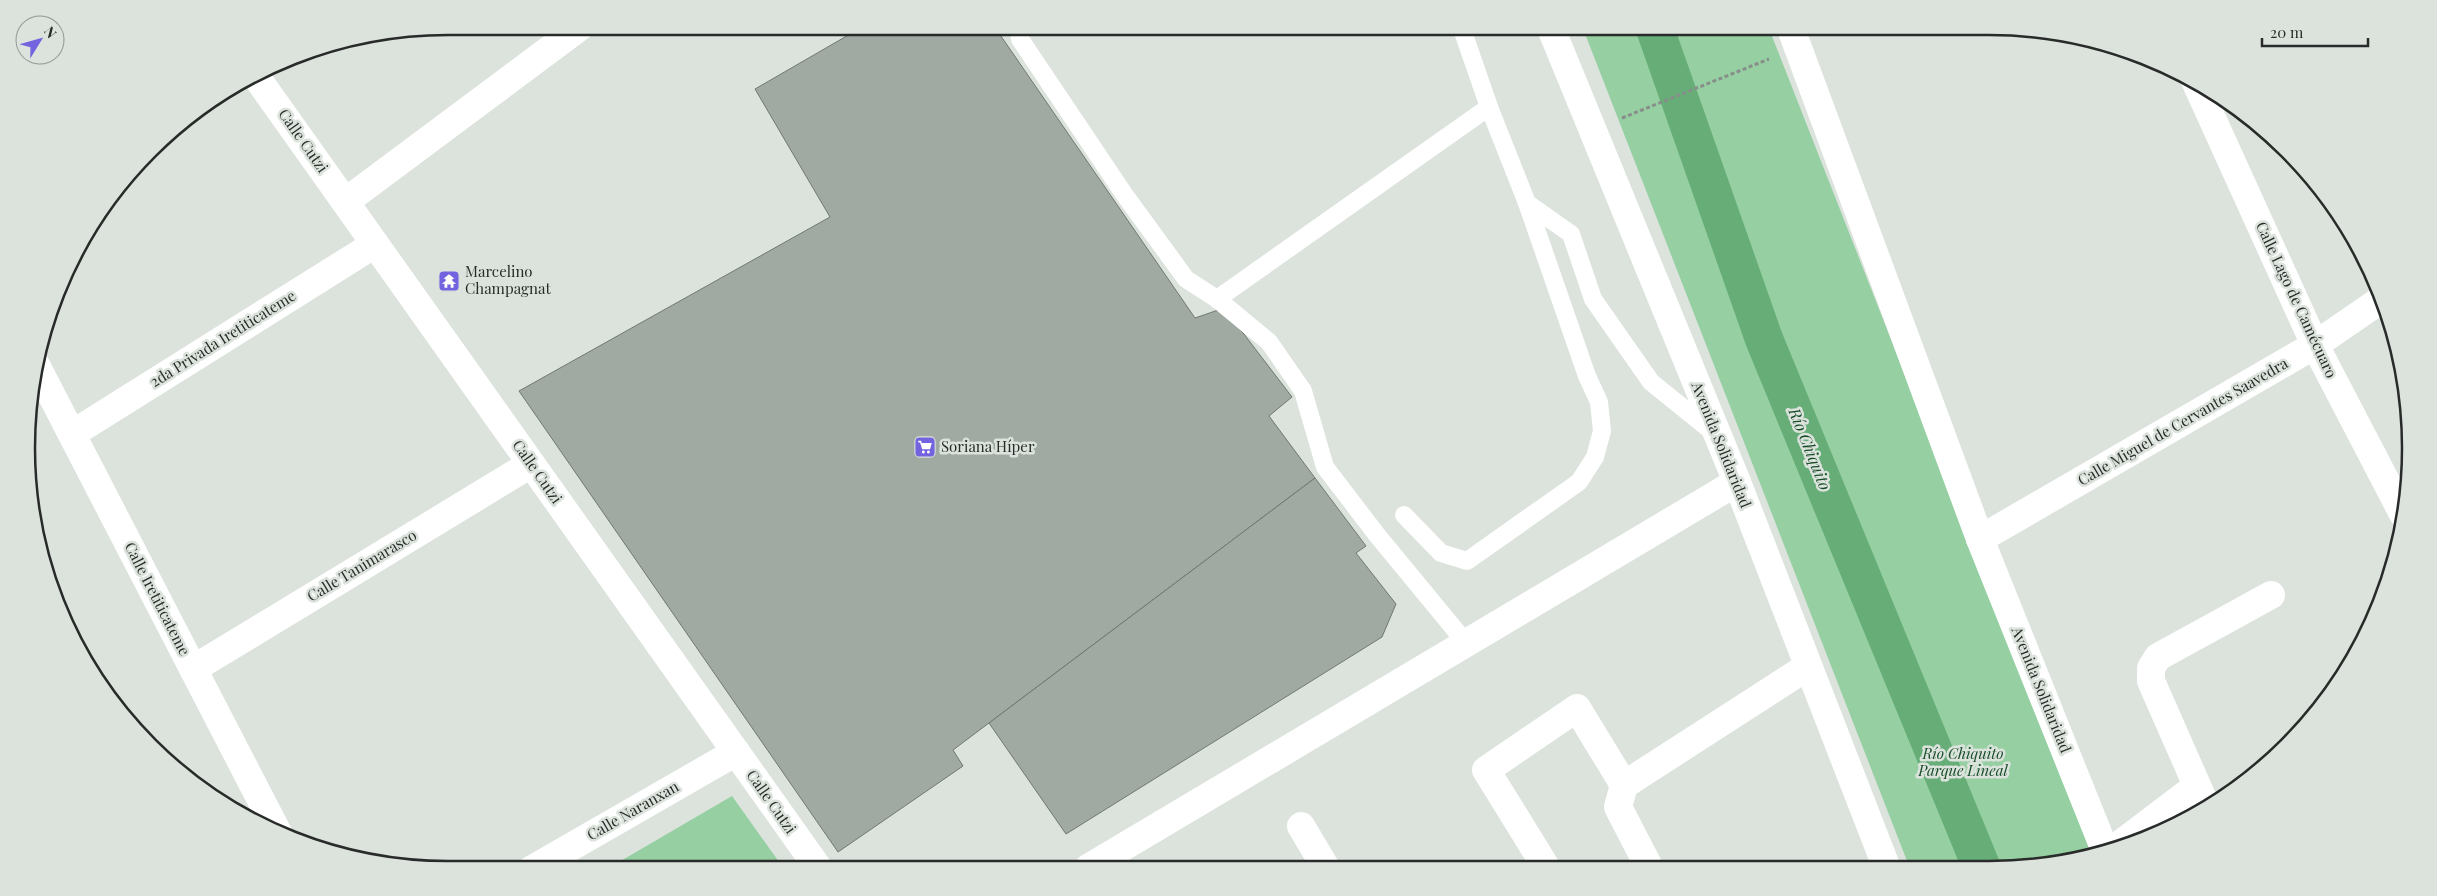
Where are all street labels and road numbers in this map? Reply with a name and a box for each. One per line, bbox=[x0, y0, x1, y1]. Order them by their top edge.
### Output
street label: Calle Cutzi bbox=[275, 105, 333, 177]
street label: Calle Lago de Camécuaro bbox=[2252, 218, 2342, 381]
street label: 2da Privada Iretiticateme bbox=[146, 285, 299, 391]
street label: Calle Miguel de Cervantes Saavedra bbox=[2074, 352, 2292, 490]
street label: Avenida Solidaridad bbox=[1687, 378, 1756, 511]
street label: Calle Cutzi bbox=[509, 436, 567, 508]
street label: Calle Tanimarasco bbox=[303, 525, 420, 606]
street label: Calle Iretiticateme bbox=[121, 539, 195, 659]
street label: Avenida Solidaridad bbox=[2007, 623, 2076, 756]
street label: Calle Cutzi bbox=[743, 766, 801, 838]
street label: Calle Naranxan bbox=[583, 776, 682, 844]

